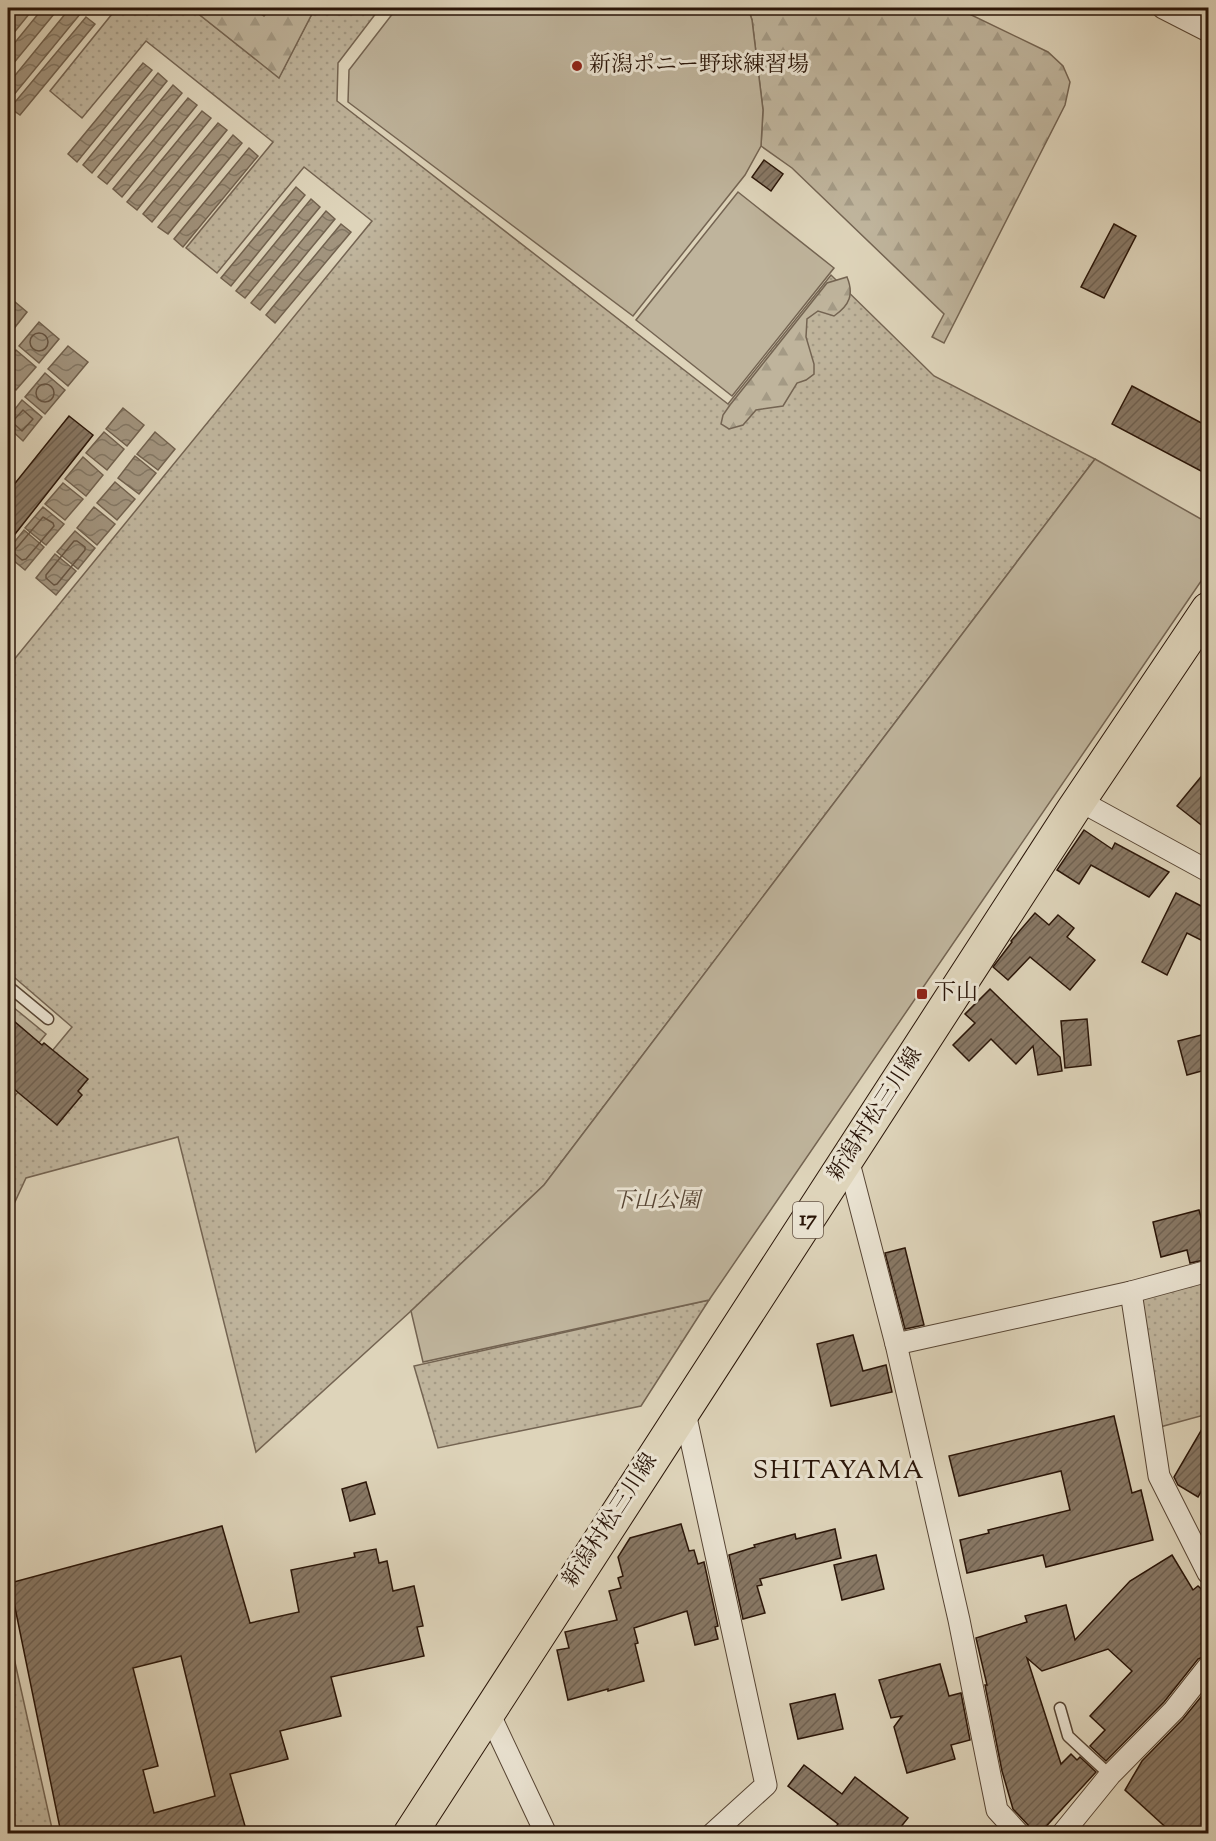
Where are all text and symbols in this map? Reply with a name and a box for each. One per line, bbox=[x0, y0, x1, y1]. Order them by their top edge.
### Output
place label: 新潟ポニー野球練習場 bbox=[589, 50, 809, 82]
marker: 新潟ポニー野球練習場 bbox=[570, 59, 584, 73]
place label: 下山 bbox=[934, 978, 978, 1010]
marker: 下山 bbox=[915, 987, 929, 1001]
street label: 新潟村松三川線 bbox=[821, 1042, 931, 1188]
park label: 下山公園 bbox=[612, 1186, 703, 1218]
road number: 17 bbox=[793, 1202, 823, 1238]
street label: 新潟村松三川線 bbox=[556, 1448, 666, 1594]
district label: SHITAYAMA bbox=[753, 1453, 925, 1490]

